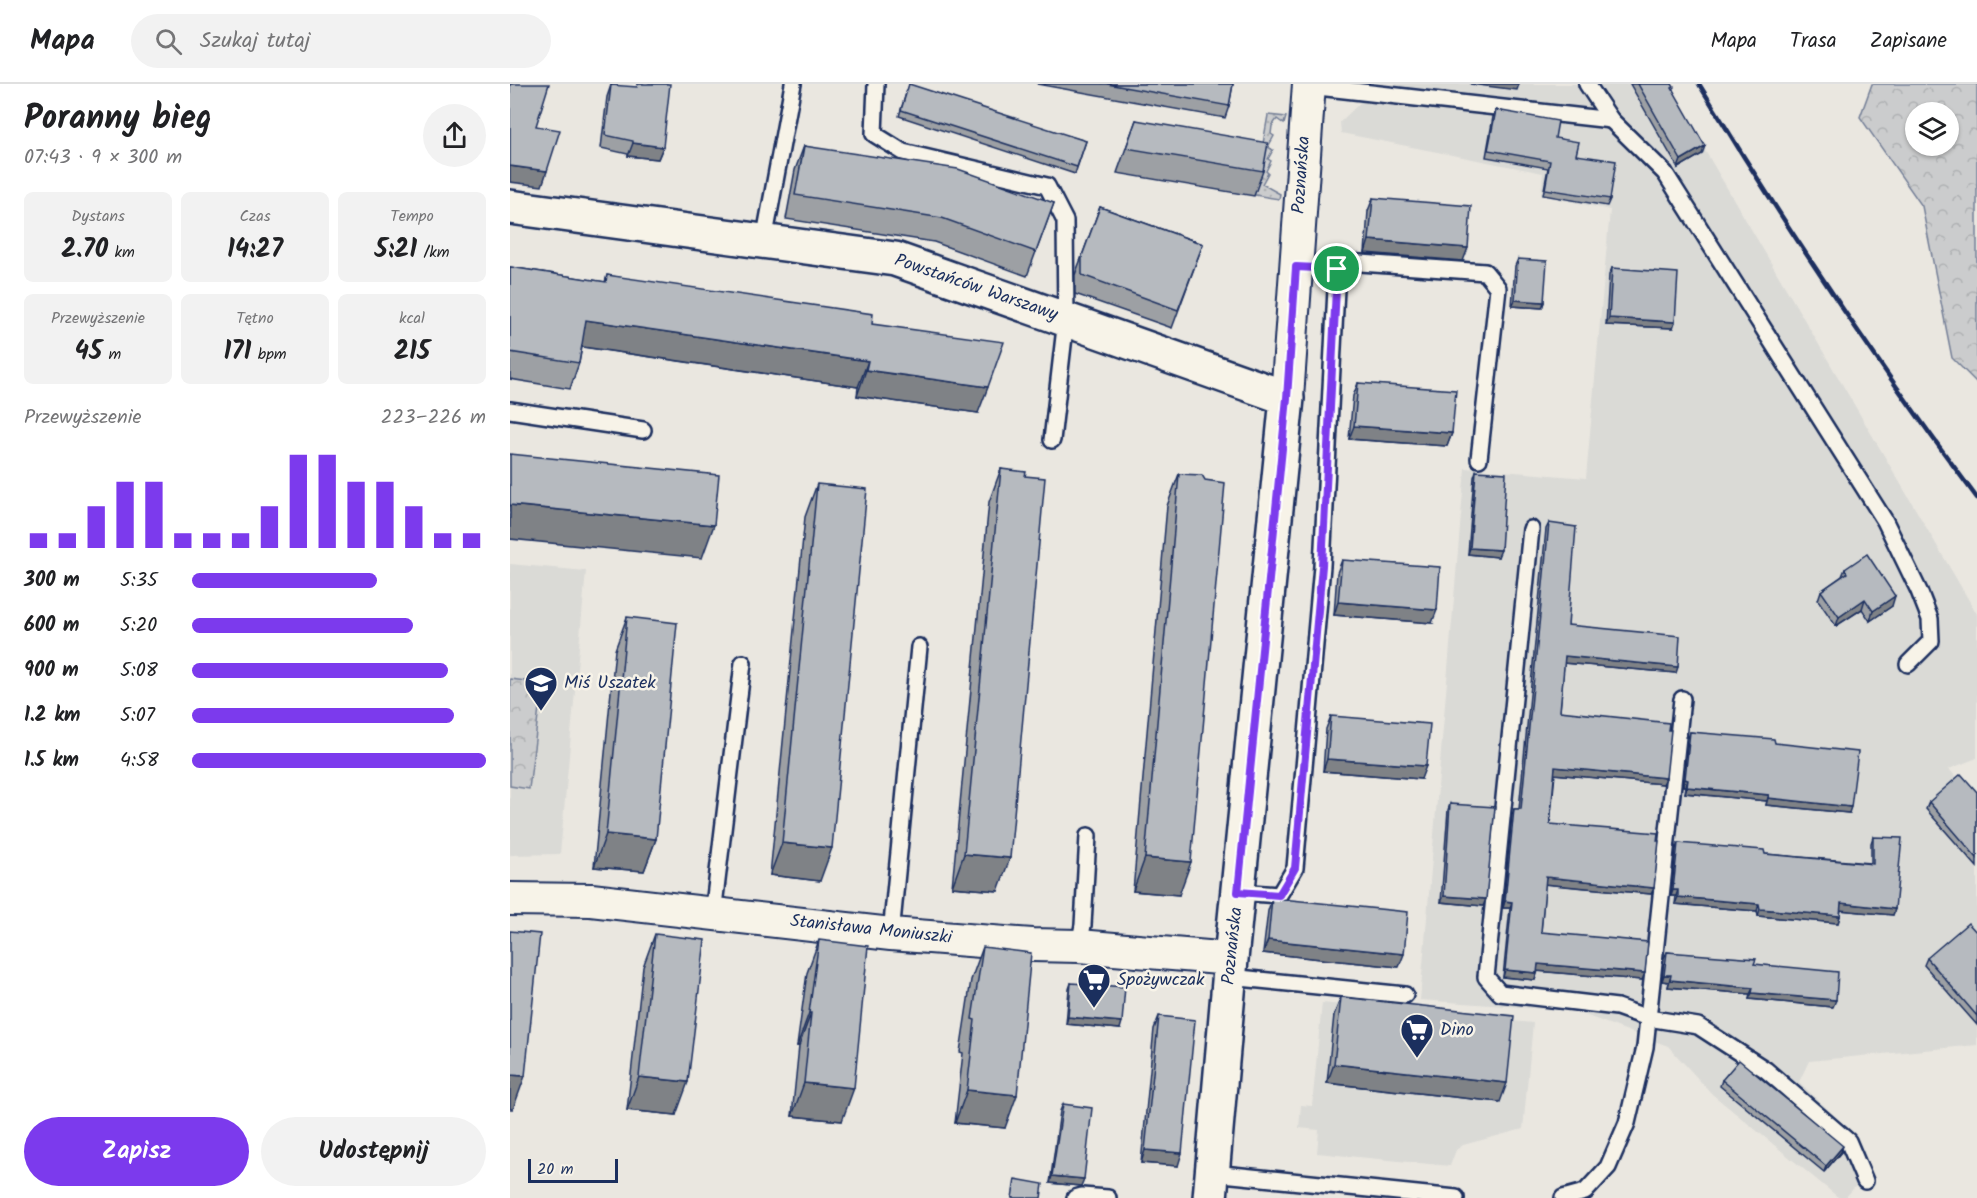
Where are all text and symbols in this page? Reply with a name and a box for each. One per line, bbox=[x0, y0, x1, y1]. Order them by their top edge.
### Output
search box bbox=[131, 14, 551, 68]
text: Mapa bbox=[30, 19, 95, 64]
text: Szukaj tutaj bbox=[200, 24, 310, 59]
icon: search bbox=[152, 25, 185, 58]
text: Mapa bbox=[1711, 25, 1757, 58]
text: Trasa bbox=[1790, 25, 1837, 58]
text: Zapisane bbox=[1870, 25, 1947, 58]
text: Poranny bieg bbox=[24, 93, 212, 146]
map controls bbox=[1905, 102, 1959, 156]
button: layers bbox=[1905, 102, 1959, 156]
button: share bbox=[423, 104, 486, 167]
street label: Poznańska bbox=[1285, 135, 1319, 215]
text: 07:43 · 9 × 300 m bbox=[24, 142, 182, 174]
text: Dystans bbox=[71, 204, 125, 229]
text: Czas bbox=[240, 204, 270, 229]
text: Tempo bbox=[390, 204, 434, 229]
text: 2.70 bbox=[61, 229, 108, 271]
text: 14:27 bbox=[227, 229, 283, 271]
text: 5:21 bbox=[375, 229, 417, 271]
text: km bbox=[108, 240, 135, 265]
text: /km bbox=[417, 240, 449, 265]
pin bbox=[1311, 243, 1362, 294]
street label: Powstańców Warszawy bbox=[890, 246, 1062, 330]
icon: arrive bbox=[1320, 252, 1353, 285]
text: Przewyższenie bbox=[51, 306, 145, 331]
text: Tętno bbox=[236, 306, 274, 331]
text: kcal bbox=[399, 306, 425, 331]
text: 45 bbox=[75, 331, 102, 373]
text: 171 bbox=[223, 331, 251, 373]
text: 215 bbox=[394, 331, 430, 373]
text: m bbox=[102, 342, 121, 367]
text: bpm bbox=[251, 342, 287, 367]
text: Przewyższenie bbox=[24, 402, 142, 434]
text: 223–226 m bbox=[381, 402, 486, 434]
text: 300 m bbox=[24, 565, 80, 597]
text: 5:35 bbox=[120, 565, 158, 597]
text: 600 m bbox=[24, 610, 79, 642]
text: 5:20 bbox=[120, 610, 157, 642]
text: 900 m bbox=[24, 655, 79, 687]
text: 5:08 bbox=[120, 655, 158, 687]
school or university icon: Miś Uszatek bbox=[523, 665, 559, 712]
place label: Miś Uszatek bbox=[564, 669, 656, 698]
text: 1.2 km bbox=[24, 700, 80, 732]
text: 5:07 bbox=[120, 700, 155, 732]
text: 1.5 km bbox=[24, 745, 79, 777]
text: 4:58 bbox=[120, 745, 159, 777]
street label: Poznańska bbox=[1215, 906, 1251, 986]
street label: Stanisława Moniuszki bbox=[789, 907, 954, 953]
supermarket icon: Spożywczak bbox=[1076, 962, 1112, 1009]
place label: Spożywczak bbox=[1117, 966, 1205, 995]
supermarket icon: Dino bbox=[1399, 1012, 1435, 1059]
place label: Dino bbox=[1440, 1016, 1474, 1045]
button: Zapisz bbox=[24, 1117, 249, 1186]
button: Udostępnij bbox=[261, 1117, 486, 1186]
scale bar bbox=[528, 1156, 618, 1184]
text: 20 m bbox=[537, 1157, 573, 1182]

